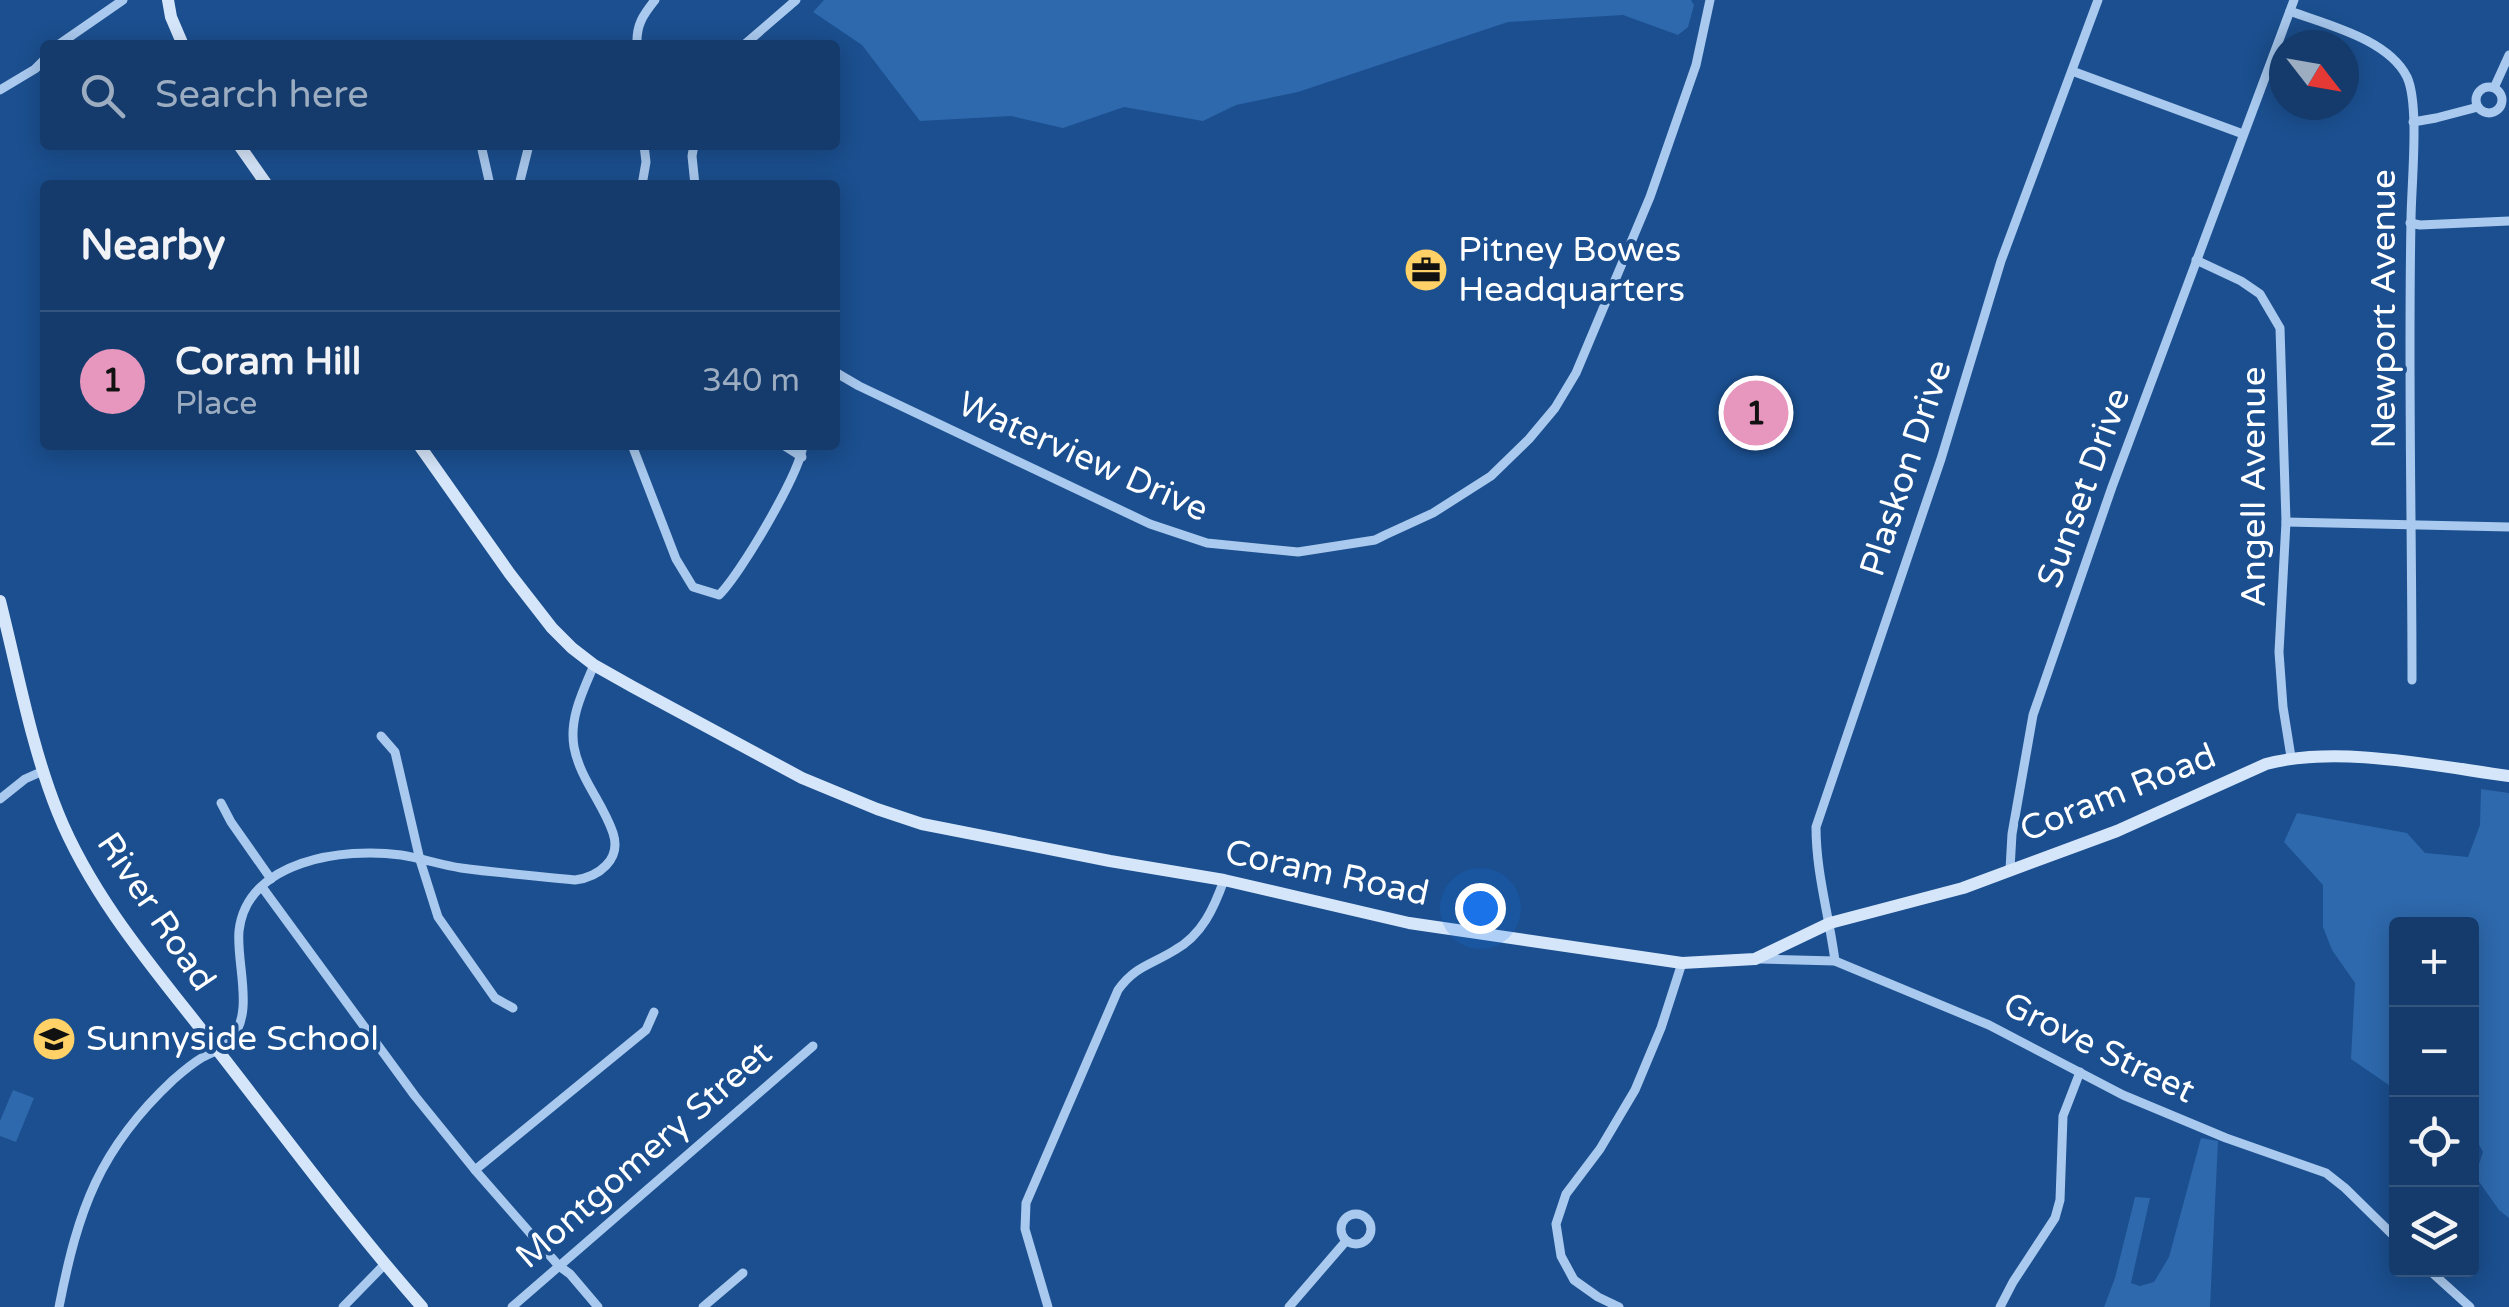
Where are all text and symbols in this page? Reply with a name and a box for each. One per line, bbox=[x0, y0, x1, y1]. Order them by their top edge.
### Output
north arrow bbox=[2269, 30, 2359, 120]
search box bbox=[40, 40, 840, 150]
icon: search bbox=[75, 68, 130, 123]
text: Search here bbox=[155, 72, 369, 118]
street label: Newport Avenue bbox=[2363, 169, 2405, 449]
text: Nearby bbox=[80, 220, 225, 271]
place label: Pitney Bowes Headquarters bbox=[1458, 229, 1685, 311]
office icon: Pitney Bowes Headquarters bbox=[1403, 247, 1449, 293]
text: Coram Hill bbox=[175, 339, 361, 385]
street label: Plaskon Drive bbox=[1851, 354, 1961, 582]
text: 1 bbox=[102, 362, 123, 400]
text: 340 m bbox=[702, 362, 800, 400]
street label: Angell Avenue bbox=[2233, 367, 2275, 607]
pin: 1 bbox=[1724, 376, 1788, 450]
street label: Waterview Drive bbox=[951, 383, 1215, 531]
street label: Sunset Drive bbox=[2028, 383, 2140, 593]
text: Place bbox=[175, 385, 257, 423]
street label: Coram Road bbox=[2014, 735, 2222, 851]
street label: River Road bbox=[88, 825, 224, 999]
street label: Coram Road bbox=[1221, 831, 1433, 915]
your location bbox=[1455, 883, 1506, 934]
map controls bbox=[2389, 917, 2479, 1277]
button: + bbox=[2389, 917, 2479, 1007]
street label: Grove Street bbox=[1996, 984, 2202, 1112]
button: − bbox=[2389, 1007, 2479, 1097]
school or university icon: Sunnyside School bbox=[31, 1016, 77, 1062]
place label: Sunnyside School bbox=[86, 1018, 379, 1060]
street label: Montgomery Street bbox=[507, 1032, 781, 1278]
button: locate bbox=[2389, 1097, 2479, 1187]
button: layers bbox=[2389, 1187, 2479, 1277]

